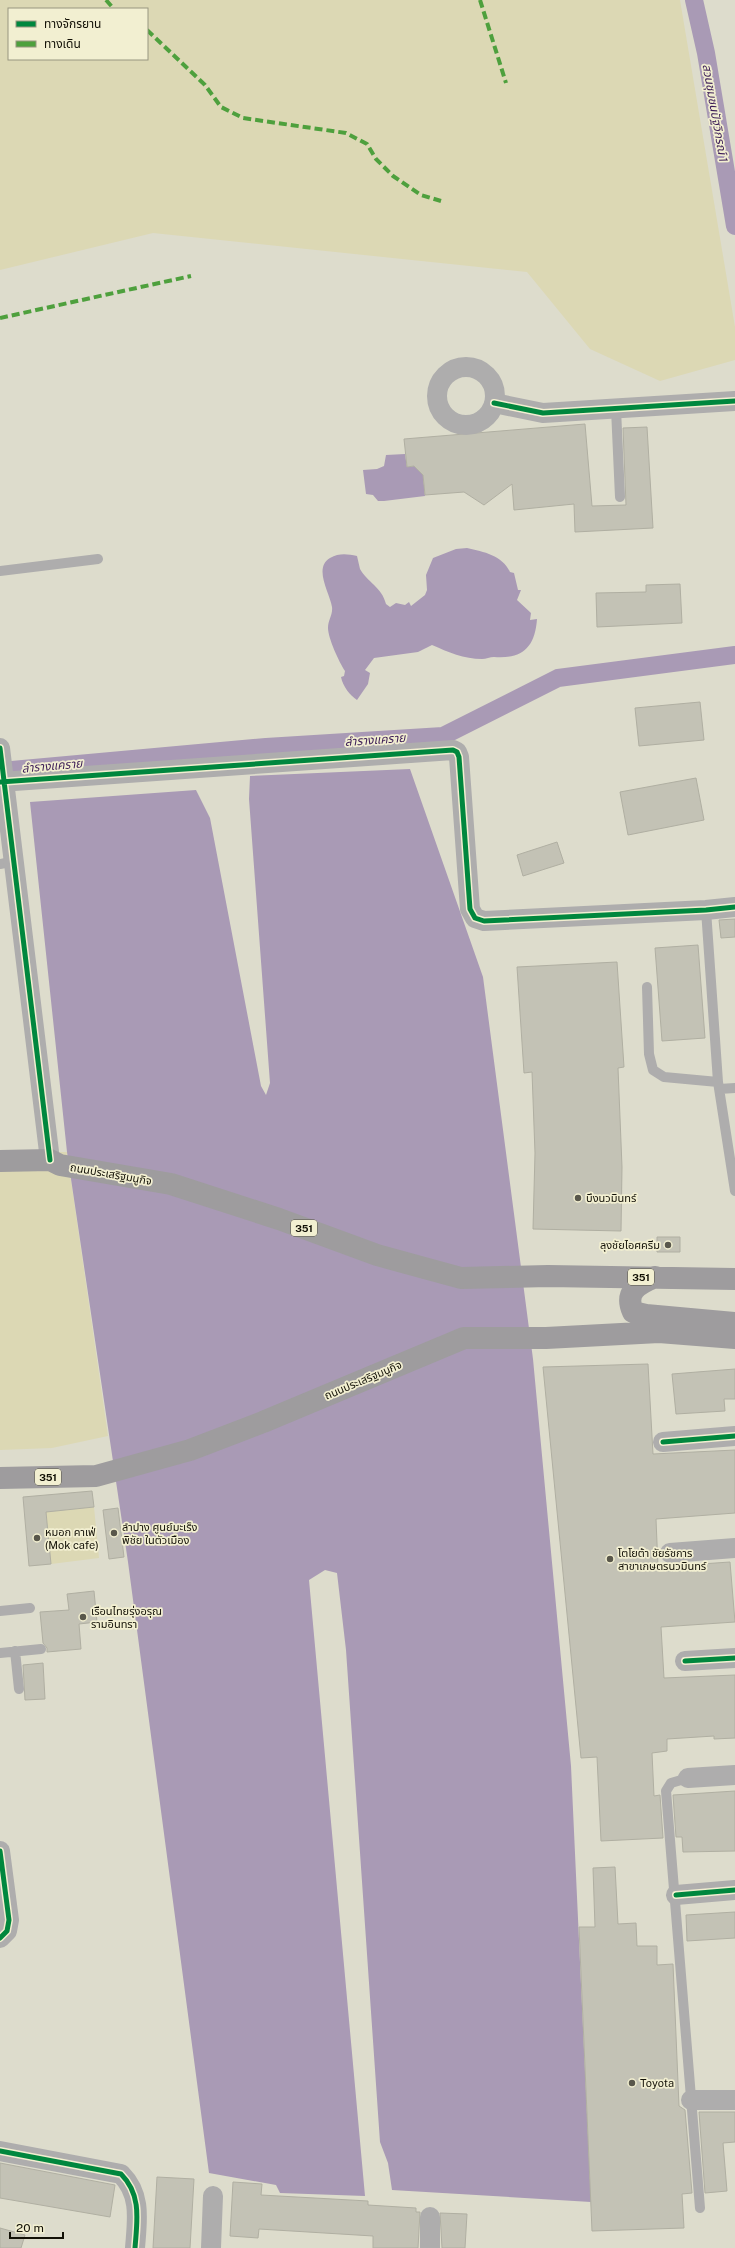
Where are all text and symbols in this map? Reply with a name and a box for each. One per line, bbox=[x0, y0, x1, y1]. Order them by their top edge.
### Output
legend bbox=[8, 8, 148, 60]
text: ทางจักรยาน bbox=[44, 17, 101, 31]
text: ทางเดิน bbox=[44, 37, 81, 51]
water label: สวนชุมชนปัฐวิกรณ์ 1 bbox=[698, 63, 731, 164]
water label: ลำรางแคราย bbox=[344, 731, 407, 749]
water label: ลำรางแคราย bbox=[21, 756, 84, 776]
street label: ถนนประเสริฐมนูกิจ bbox=[69, 1161, 153, 1188]
place label: บึงนวมินทร์ bbox=[586, 1192, 637, 1204]
marker: บึงนวมินทร์ bbox=[573, 1193, 583, 1203]
road number: 351 bbox=[291, 1220, 317, 1236]
place label: ลุงชัยไอศครีม bbox=[600, 1239, 660, 1252]
marker: ลุงชัยไอศครีม bbox=[663, 1240, 673, 1250]
road number: 351 bbox=[628, 1269, 654, 1285]
street label: ถนนประเสริฐมนูกิจ bbox=[323, 1358, 404, 1403]
road number: 351 bbox=[35, 1469, 61, 1485]
place label: ลำปาง ศูนย์มะเร็ง พิชัย ในตัวเมือง bbox=[122, 1521, 198, 1546]
place label: หมอก คาเฟ่ (Mok cafe) bbox=[45, 1526, 99, 1551]
marker: ลำปาง ศูนย์มะเร็ง พิชัย ในตัวเมือง bbox=[109, 1528, 119, 1538]
marker: หมอก คาเฟ่ (Mok cafe) bbox=[32, 1533, 42, 1543]
place label: โตโยต้า ชัยรัชการ สาขาเกษตรนวมินทร์ bbox=[618, 1547, 707, 1572]
marker: โตโยต้า ชัยรัชการ สาขาเกษตรนวมินทร์ bbox=[605, 1554, 615, 1564]
place label: เรือนไทยรุ่งอรุณ รามอินทรา bbox=[91, 1605, 162, 1630]
marker: เรือนไทยรุ่งอรุณ รามอินทรา bbox=[78, 1612, 88, 1622]
place label: Toyota bbox=[640, 2077, 674, 2089]
marker: Toyota bbox=[627, 2078, 637, 2088]
scale bar bbox=[10, 2214, 63, 2240]
text: 20 m bbox=[16, 2221, 44, 2235]

